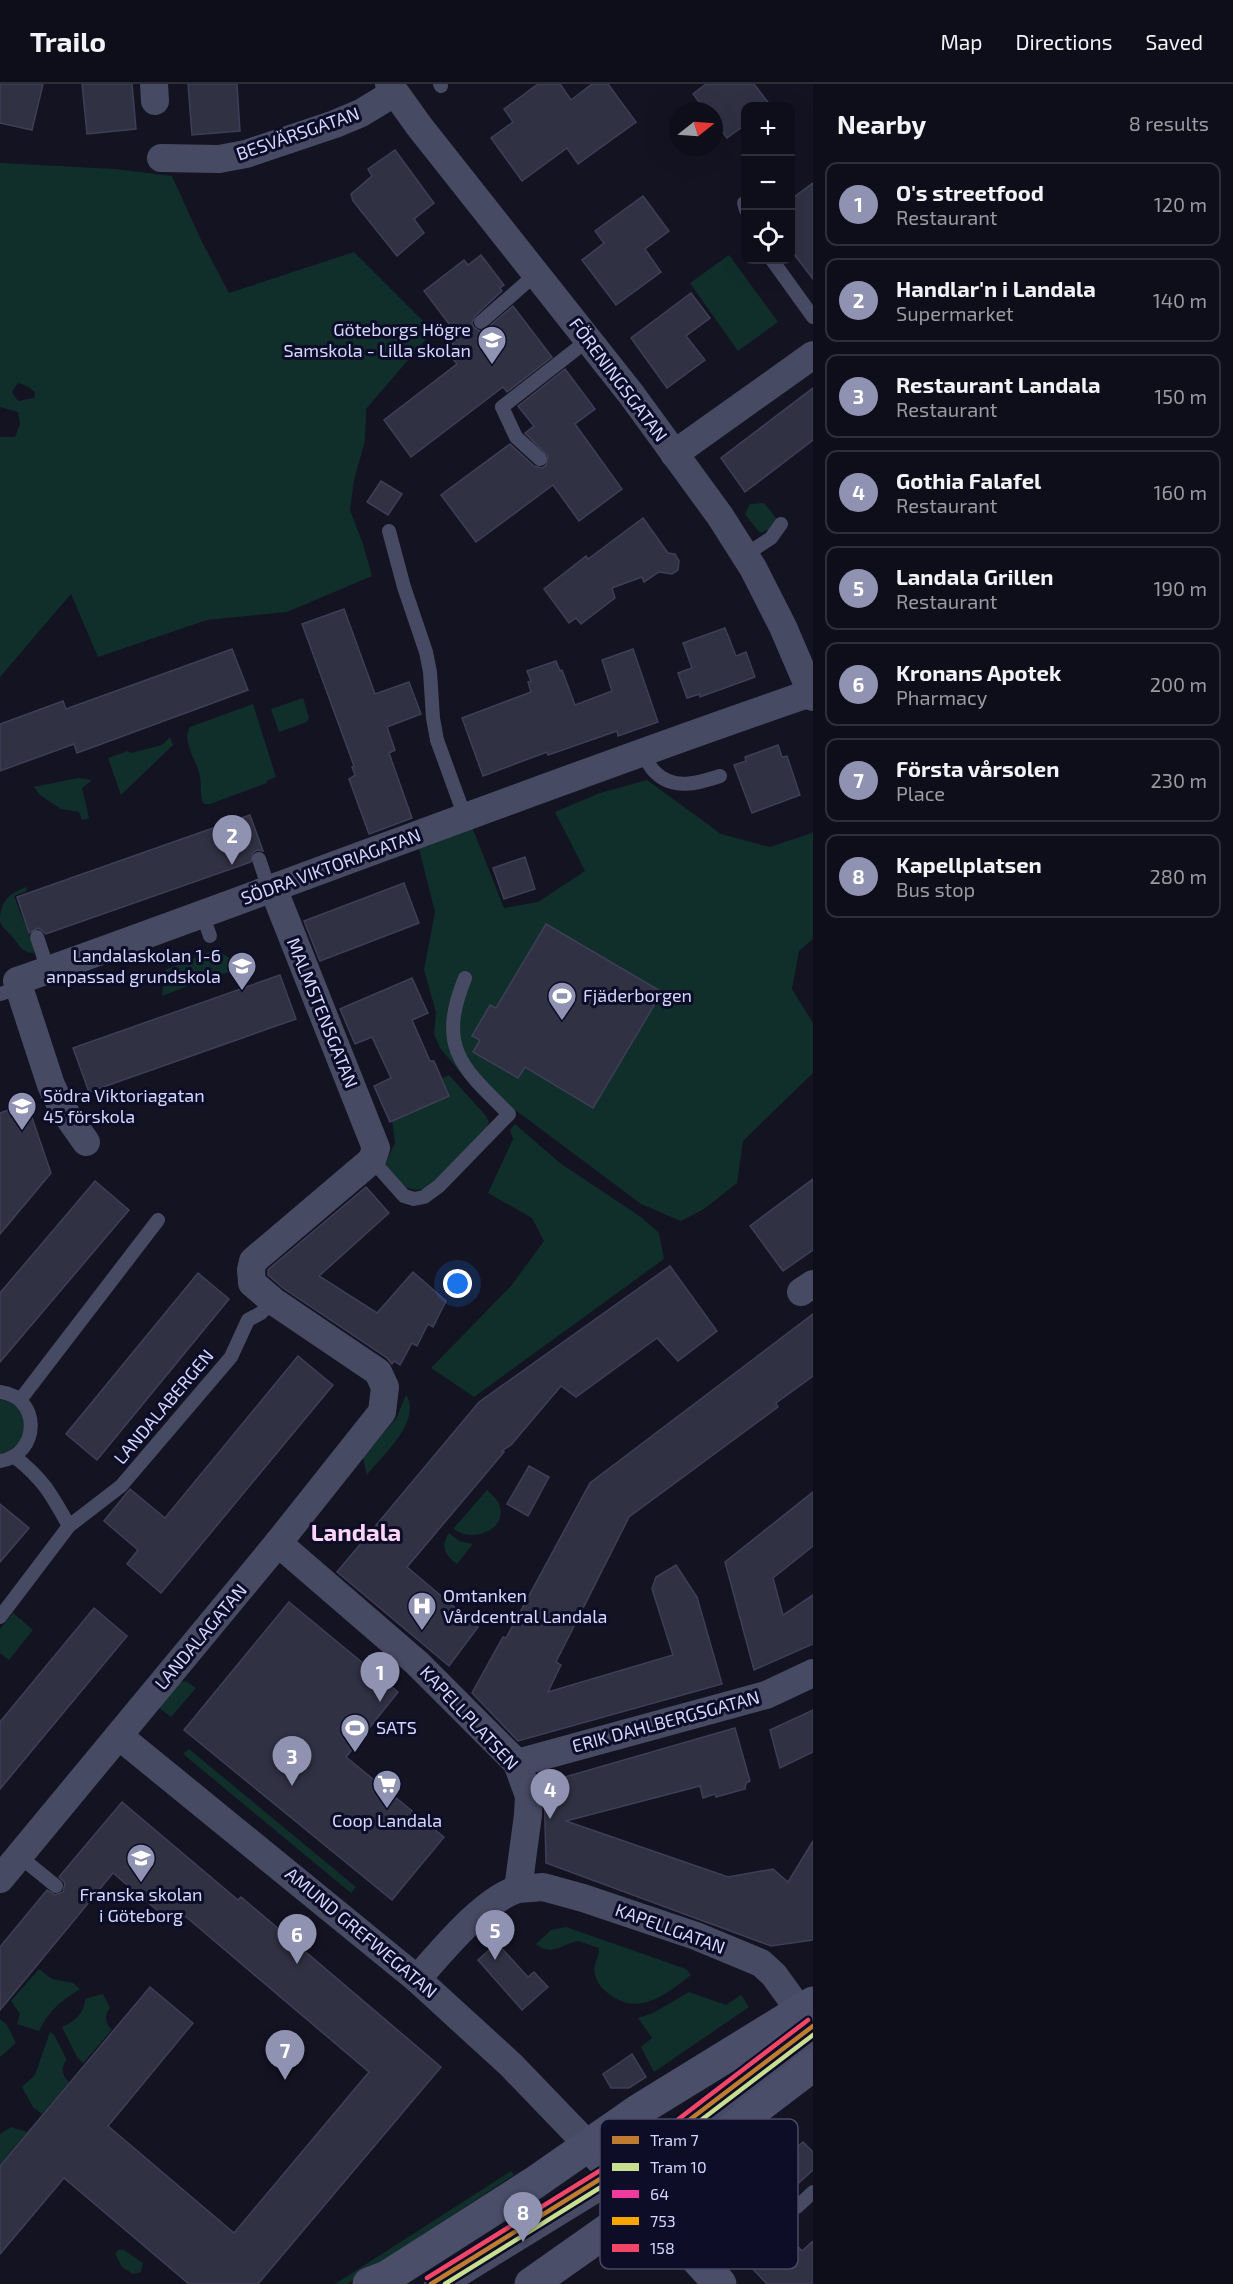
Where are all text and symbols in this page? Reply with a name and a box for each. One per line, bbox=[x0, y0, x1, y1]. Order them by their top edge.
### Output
text: Trailo bbox=[30, 24, 106, 58]
text: Map bbox=[940, 29, 983, 54]
text: Directions bbox=[1016, 29, 1112, 54]
text: Saved bbox=[1145, 29, 1203, 54]
street label: BESVÄRSGATAN bbox=[233, 102, 362, 164]
north arrow bbox=[669, 102, 723, 156]
map controls bbox=[741, 102, 795, 264]
button: + bbox=[741, 102, 795, 156]
text: Nearby bbox=[837, 108, 926, 139]
text: 8 results bbox=[1129, 111, 1209, 135]
button: − bbox=[741, 156, 795, 210]
text: O's streetfood bbox=[896, 179, 1044, 205]
text: 1 bbox=[854, 192, 863, 216]
text: 120 m bbox=[1154, 192, 1207, 216]
text: Restaurant bbox=[896, 205, 997, 229]
button: locate bbox=[741, 210, 795, 264]
text: Handlar'n i Landala bbox=[896, 275, 1096, 301]
text: 2 bbox=[853, 288, 864, 312]
text: 140 m bbox=[1153, 288, 1207, 312]
text: Supermarket bbox=[896, 301, 1014, 325]
street label: FÖRENINGSGATAN bbox=[565, 313, 672, 446]
place label: Göteborgs Högre Samskola - Lilla skolan bbox=[283, 318, 471, 361]
school or university icon: Göteborgs Högre Samskola - Lilla skolan bbox=[476, 324, 508, 366]
text: Restaurant Landala bbox=[896, 371, 1101, 397]
text: 3 bbox=[853, 384, 864, 408]
text: 150 m bbox=[1154, 384, 1207, 408]
text: Restaurant bbox=[896, 397, 997, 421]
text: Gothia Falafel bbox=[896, 467, 1041, 493]
text: 4 bbox=[852, 480, 865, 504]
text: 160 m bbox=[1154, 480, 1207, 504]
text: Restaurant bbox=[896, 493, 997, 517]
text: Landala Grillen bbox=[896, 563, 1054, 589]
text: 5 bbox=[853, 576, 864, 600]
text: 190 m bbox=[1154, 576, 1207, 600]
text: Restaurant bbox=[896, 589, 997, 613]
text: Kronans Apotek bbox=[896, 659, 1061, 685]
text: 6 bbox=[853, 672, 864, 696]
text: 200 m bbox=[1150, 672, 1207, 696]
text: Pharmacy bbox=[896, 685, 987, 709]
text: Första vårsolen bbox=[896, 755, 1060, 781]
text: 7 bbox=[853, 768, 864, 792]
text: 230 m bbox=[1151, 768, 1207, 792]
text: Place bbox=[896, 781, 945, 805]
pin: 2 bbox=[212, 816, 252, 865]
street label: SÖDRA VIKTORIAGATAN bbox=[238, 823, 424, 909]
text: Kapellplatsen bbox=[896, 851, 1042, 877]
text: 8 bbox=[852, 864, 865, 888]
text: 280 m bbox=[1150, 864, 1207, 888]
text: Bus stop bbox=[896, 877, 975, 901]
street label: MALMSTENSGATAN bbox=[283, 934, 363, 1091]
place label: Landalaskolan 1-6 anpassad grundskola bbox=[46, 944, 221, 987]
school or university icon: Landalaskolan 1-6 anpassad grundskola bbox=[226, 950, 258, 992]
sports icon: Fjäderborgen bbox=[546, 980, 578, 1022]
place label: Fjäderborgen bbox=[583, 984, 692, 1006]
place label: Södra Viktoriagatan 45 förskola bbox=[43, 1084, 205, 1127]
school or university icon: Södra Viktoriagatan 45 förskola bbox=[6, 1090, 38, 1132]
your location bbox=[443, 1269, 472, 1298]
street label: LANDALABERGEN bbox=[109, 1344, 218, 1468]
district label: Landala bbox=[311, 1517, 401, 1546]
street label: LANDALAGATAN bbox=[150, 1579, 251, 1694]
place label: Omtanken Vårdcentral Landala bbox=[443, 1584, 607, 1627]
hospital icon: Omtanken Vårdcentral Landala bbox=[406, 1590, 438, 1632]
pin: 1 bbox=[360, 1652, 400, 1702]
street label: KAPELLPLATSEN bbox=[416, 1661, 524, 1774]
street label: ERIK DAHLBERGSGATAN bbox=[570, 1685, 762, 1757]
sports icon: SATS bbox=[339, 1712, 371, 1754]
place label: SATS bbox=[376, 1716, 417, 1738]
pin: 3 bbox=[272, 1736, 312, 1786]
supermarket icon: Coop Landala bbox=[371, 1768, 403, 1810]
pin: 4 bbox=[530, 1770, 570, 1819]
place label: Coop Landala bbox=[332, 1809, 442, 1831]
school or university icon: Franska skolan i Göteborg bbox=[125, 1842, 157, 1884]
street label: AMUND GREFWEGATAN bbox=[281, 1862, 442, 2002]
place label: Franska skolan i Göteborg bbox=[79, 1883, 203, 1926]
street label: KAPELLGATAN bbox=[612, 1898, 728, 1958]
pin: 5 bbox=[476, 1910, 514, 1960]
pin: 6 bbox=[278, 1914, 316, 1964]
pin: 7 bbox=[266, 2030, 304, 2080]
legend bbox=[600, 2119, 798, 2269]
text: Tram 7 bbox=[650, 2130, 699, 2149]
text: Tram 10 bbox=[650, 2157, 707, 2176]
text: 64 bbox=[650, 2184, 669, 2203]
pin: 8 bbox=[504, 2192, 542, 2242]
text: 753 bbox=[650, 2211, 676, 2230]
text: 158 bbox=[650, 2238, 675, 2257]

